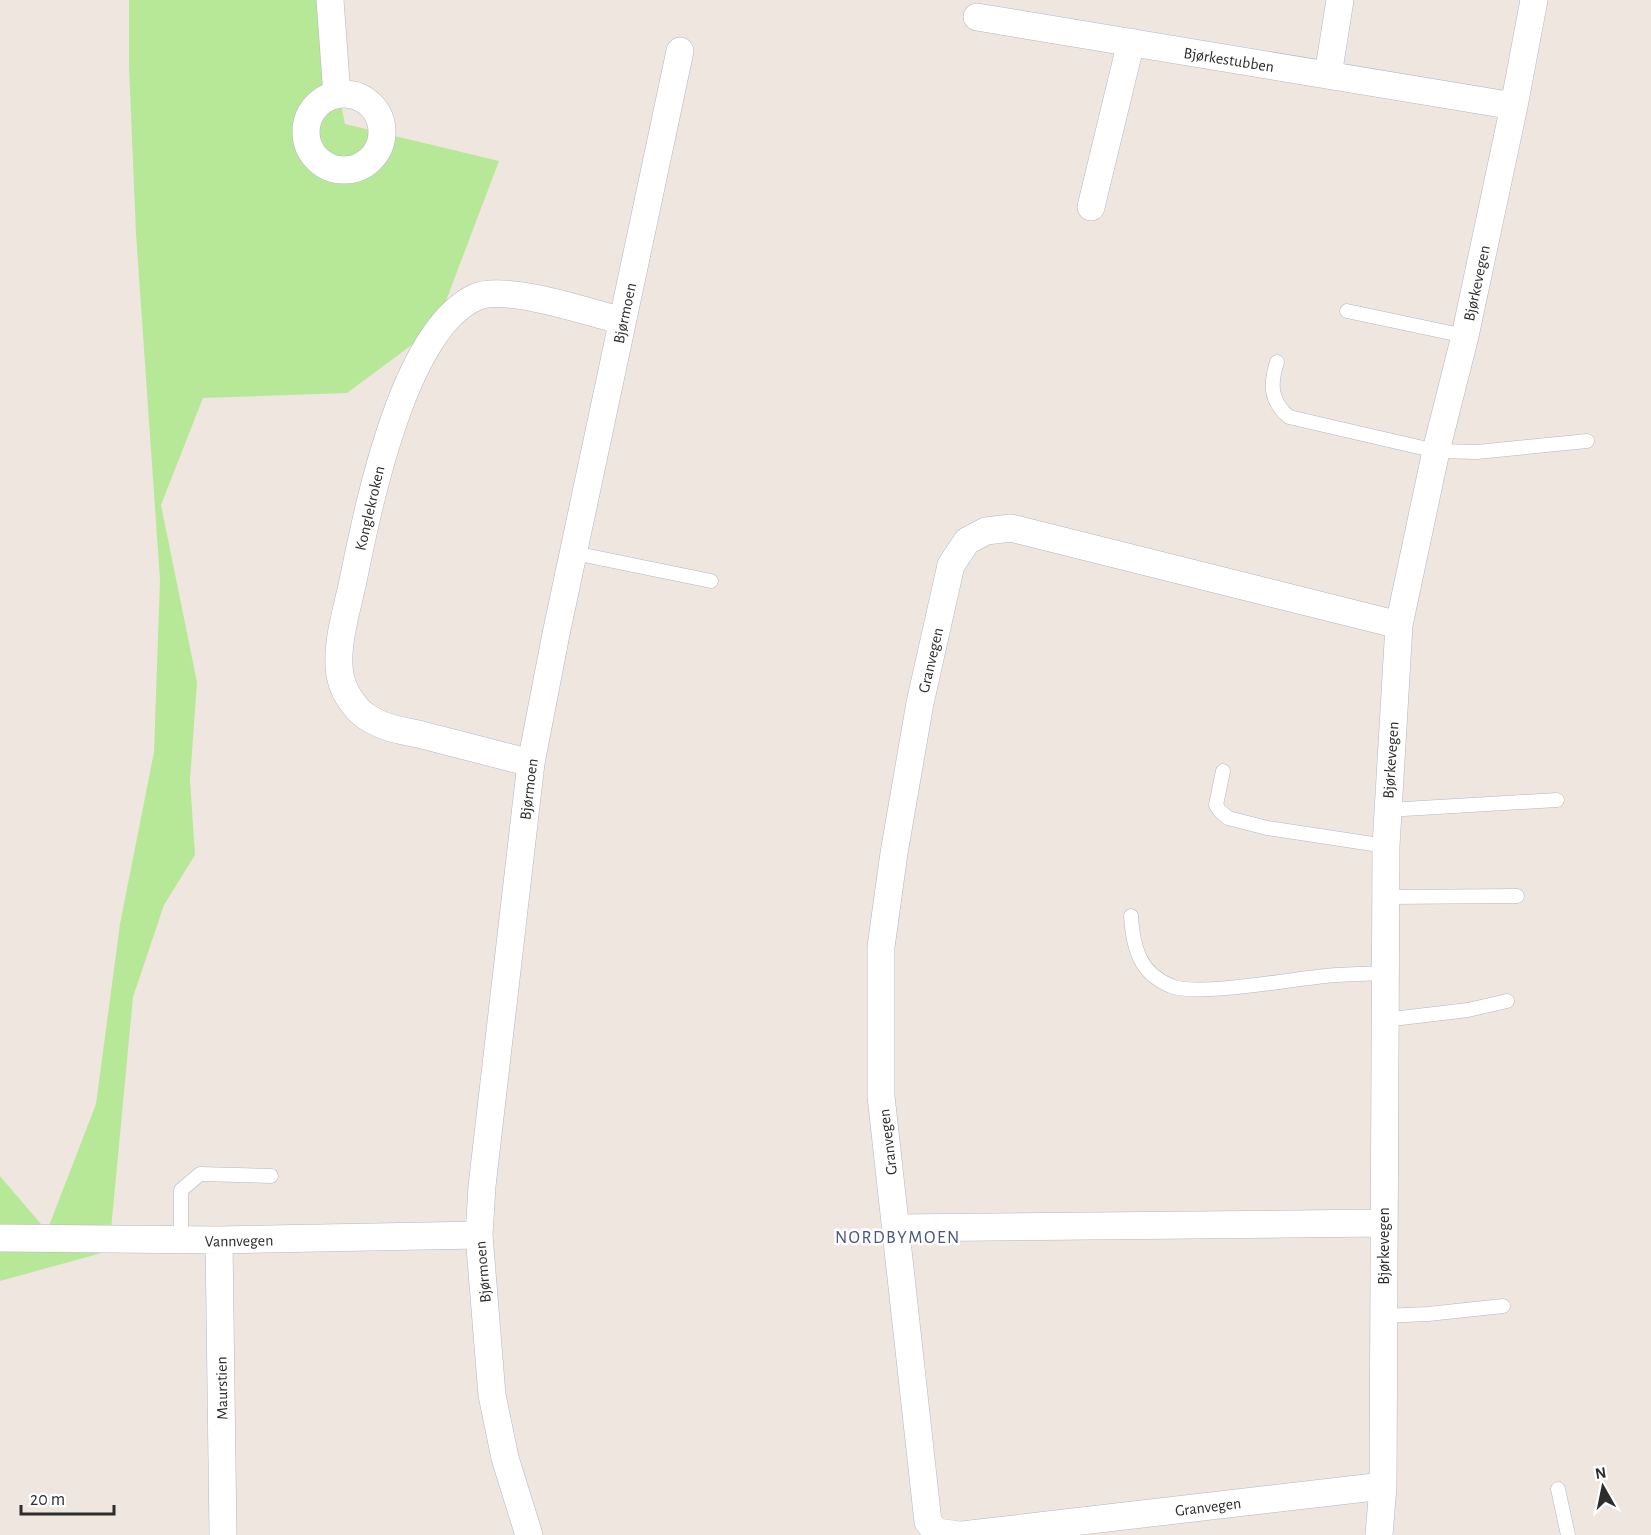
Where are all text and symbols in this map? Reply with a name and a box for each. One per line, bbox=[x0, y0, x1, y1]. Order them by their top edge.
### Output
street label: Bjørkestubben bbox=[1182, 45, 1275, 76]
street label: Bjørkevegen bbox=[1461, 244, 1494, 323]
street label: Bjørmoen bbox=[611, 281, 640, 345]
street label: Konglekroken bbox=[352, 464, 387, 552]
street label: Granvegen bbox=[916, 626, 946, 694]
street label: Bjørkevegen bbox=[1380, 721, 1403, 799]
street label: Bjørmoen bbox=[517, 757, 542, 821]
street label: Granvegen bbox=[876, 1108, 900, 1176]
street label: Bjørkevegen bbox=[1376, 1207, 1393, 1285]
district label: NORDBYMOEN bbox=[835, 1229, 961, 1247]
street label: Vannvegen bbox=[205, 1232, 273, 1250]
street label: Bjørmoen bbox=[472, 1240, 495, 1303]
street label: Maurstien bbox=[213, 1356, 231, 1420]
north arrow bbox=[1573, 1457, 1633, 1517]
text: N bbox=[1594, 1464, 1608, 1482]
scale bar bbox=[21, 1478, 114, 1516]
text: 20 m bbox=[30, 1491, 65, 1509]
street label: Granvegen bbox=[1174, 1495, 1242, 1519]

